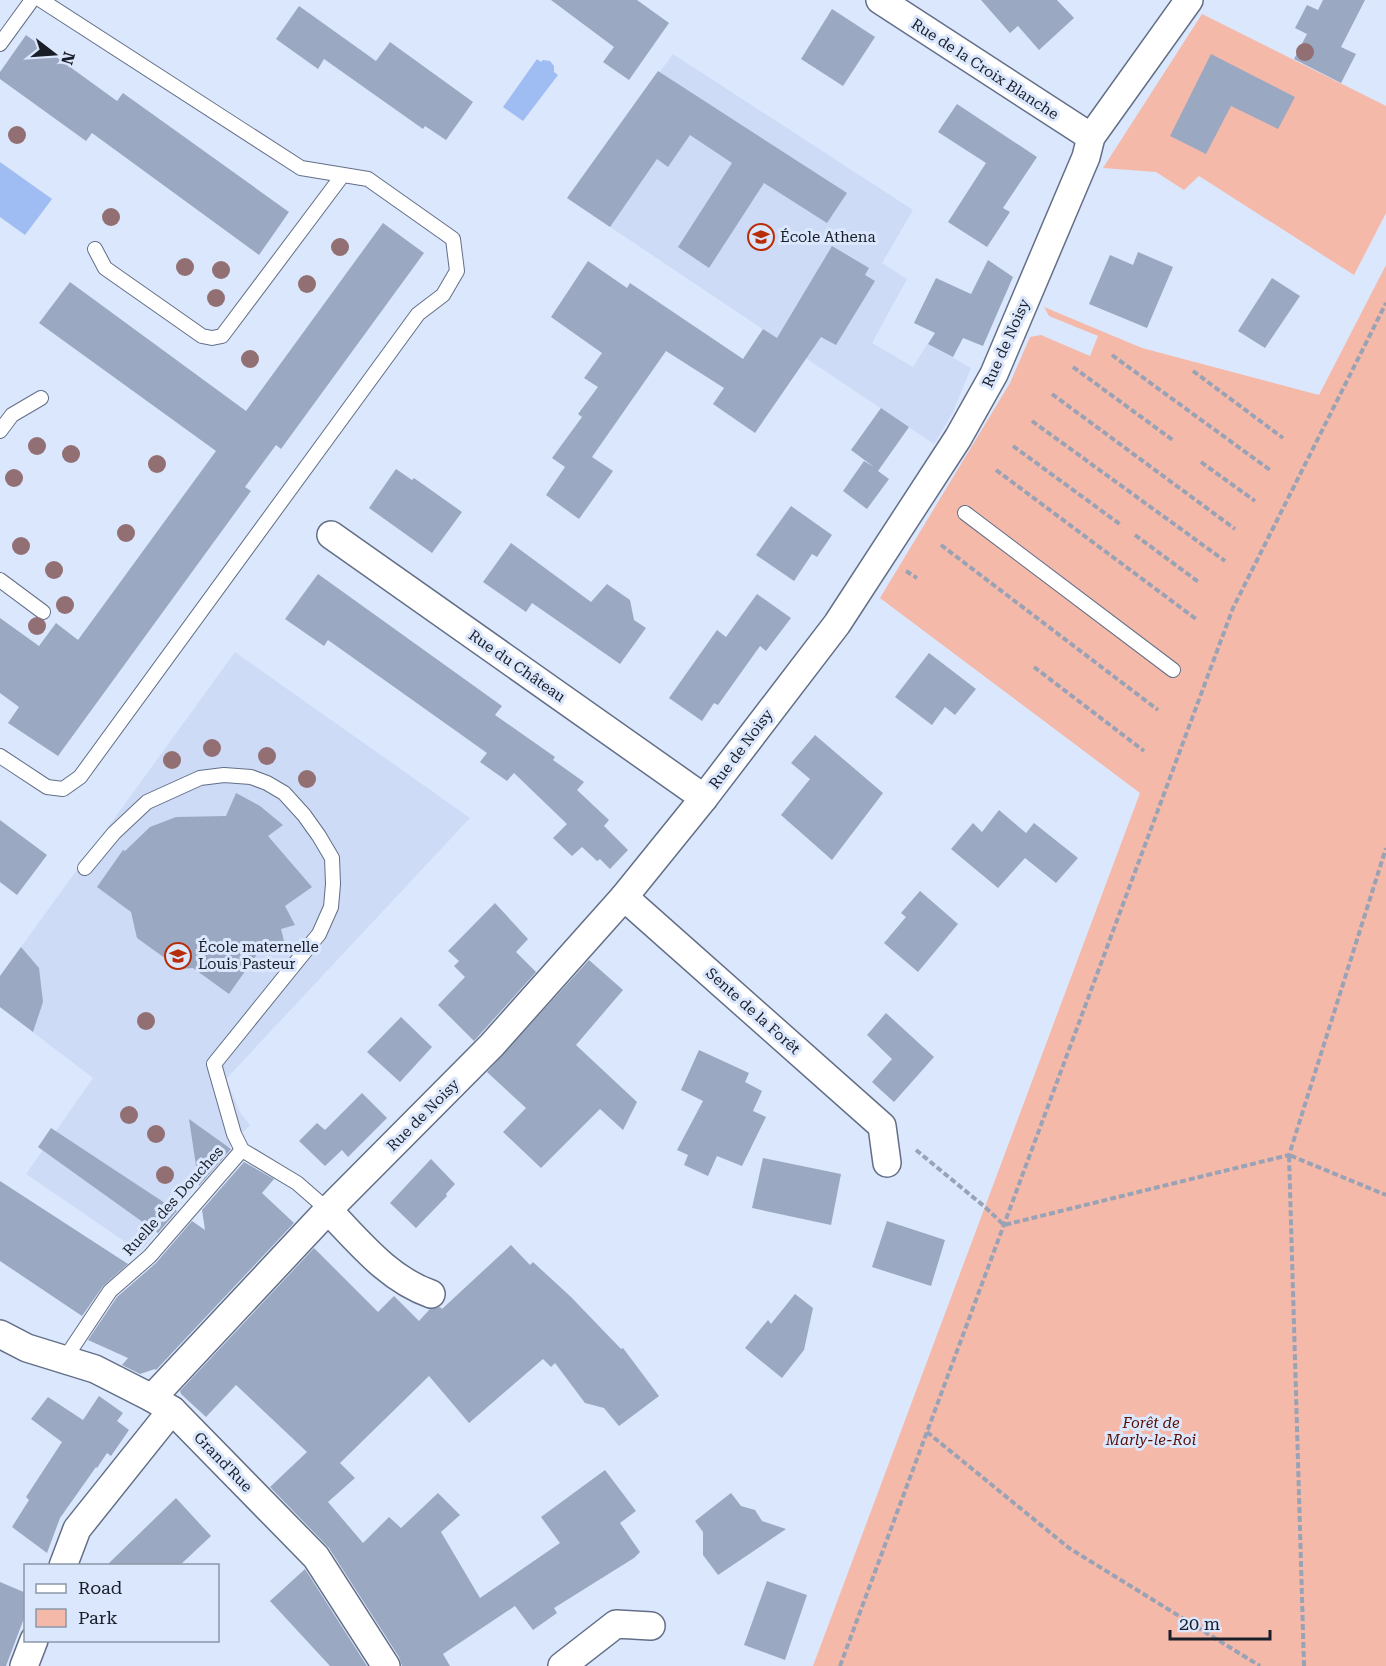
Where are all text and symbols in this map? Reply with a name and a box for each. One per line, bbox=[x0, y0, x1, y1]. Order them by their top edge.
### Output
street label: Rue de la Croix Blanche bbox=[908, 15, 1062, 123]
north arrow bbox=[24, 24, 84, 84]
text: N bbox=[57, 50, 79, 67]
school or university icon: École Athena bbox=[746, 222, 776, 252]
place label: École Athena bbox=[780, 228, 876, 246]
street label: Rue de Noisy bbox=[978, 296, 1034, 390]
street label: Rue du Château bbox=[465, 626, 569, 706]
street label: Rue de Noisy bbox=[705, 706, 777, 792]
place label: École maternelle Louis Pasteur bbox=[198, 938, 319, 973]
school or university icon: École maternelle Louis Pasteur bbox=[163, 941, 193, 971]
street label: Sente de la Forêt bbox=[702, 964, 804, 1058]
street label: Rue de Noisy bbox=[383, 1075, 463, 1155]
street label: Ruelle des Douches bbox=[119, 1142, 227, 1260]
park label: Forêt de Marly-le-Roi bbox=[1105, 1414, 1196, 1449]
street label: Grand'Rue bbox=[190, 1428, 256, 1496]
legend bbox=[24, 1564, 219, 1642]
text: Road bbox=[78, 1577, 123, 1598]
scale bar bbox=[1170, 1603, 1270, 1641]
text: Park bbox=[78, 1607, 118, 1628]
text: 20 m bbox=[1179, 1613, 1220, 1634]

